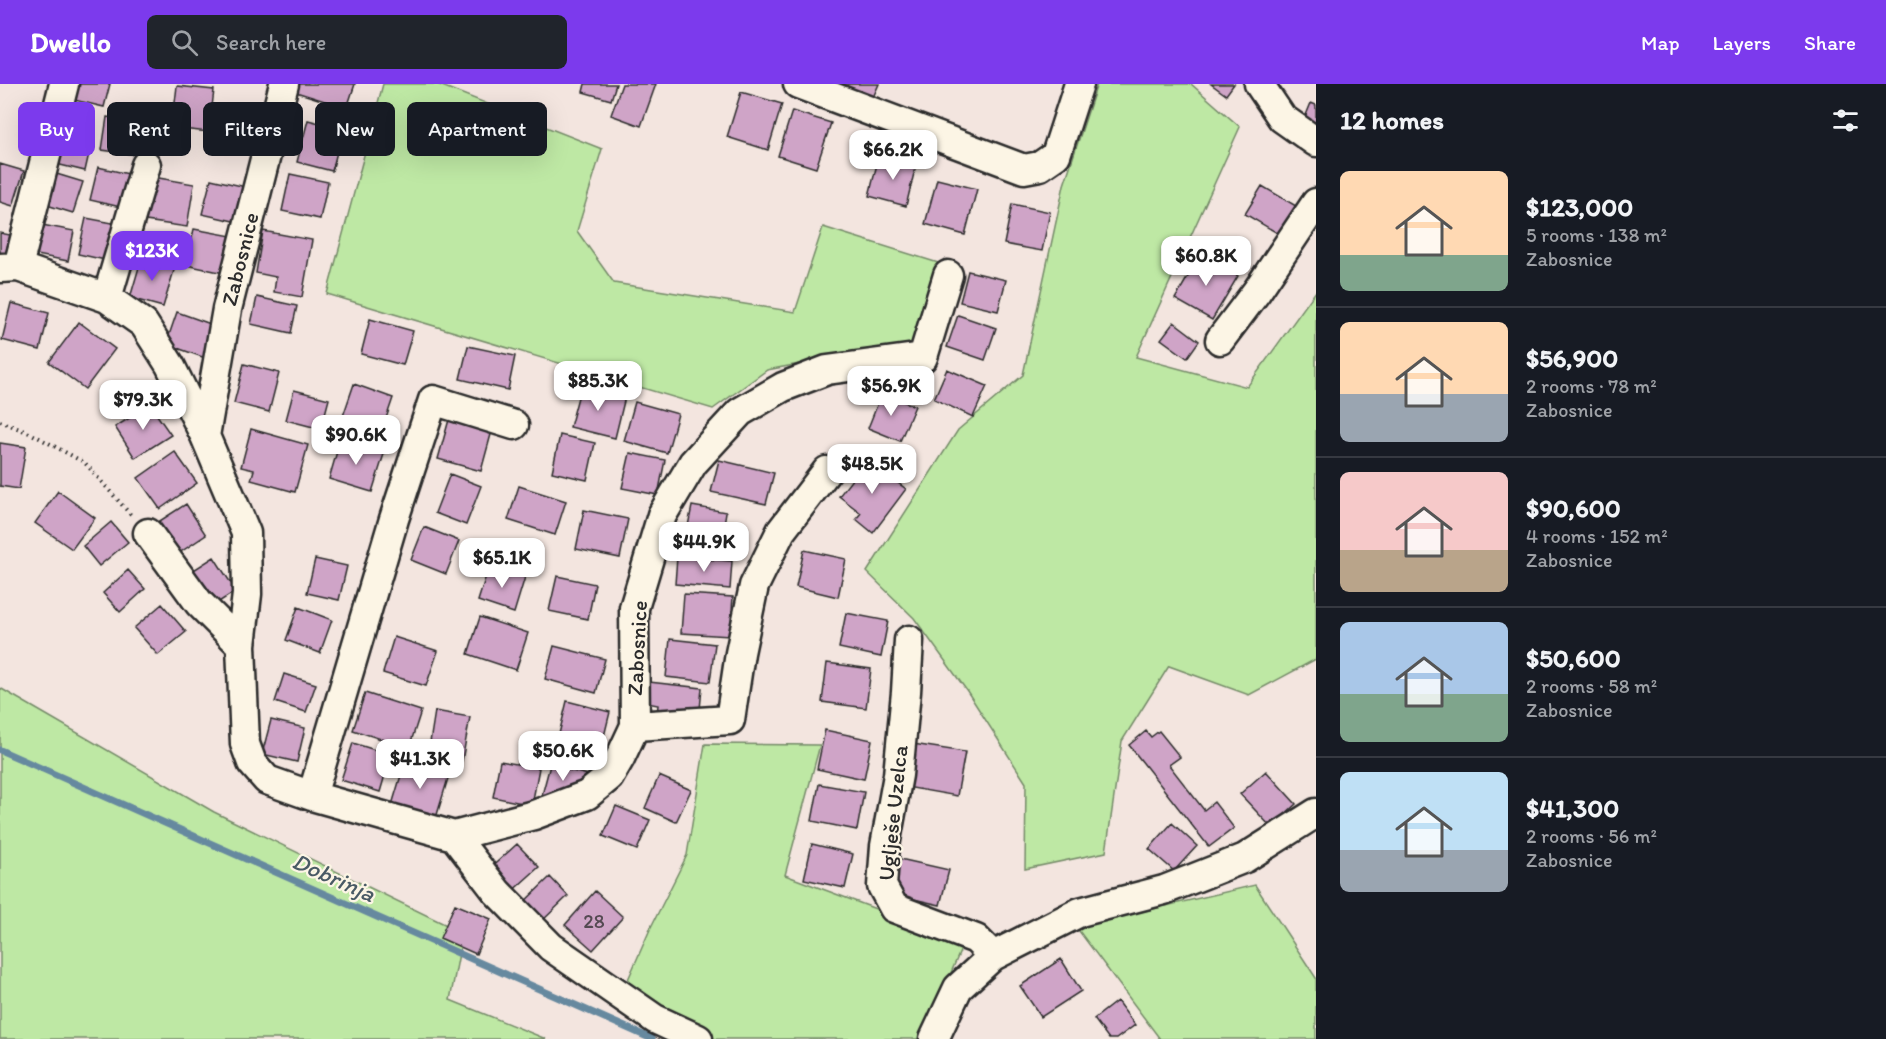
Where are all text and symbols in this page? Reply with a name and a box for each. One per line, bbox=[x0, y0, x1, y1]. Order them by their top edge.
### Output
search box bbox=[147, 15, 567, 69]
text: Dwello bbox=[30, 25, 111, 59]
icon: search bbox=[168, 26, 201, 59]
text: Search here bbox=[216, 29, 326, 56]
text: Map bbox=[1641, 30, 1680, 55]
text: Layers bbox=[1713, 30, 1771, 55]
text: Share bbox=[1804, 30, 1856, 55]
chip: Buy bbox=[18, 102, 95, 156]
chip: Rent bbox=[107, 102, 191, 156]
chip: Filters bbox=[203, 102, 303, 156]
chip: New bbox=[315, 102, 395, 156]
chip: Apartment bbox=[407, 102, 547, 156]
text: 12 homes bbox=[1340, 104, 1444, 136]
icon: filters bbox=[1829, 104, 1862, 137]
pin: $66.2K bbox=[844, 130, 942, 181]
text: $66.2K bbox=[863, 137, 923, 161]
text: $123,000 bbox=[1526, 191, 1633, 223]
icon: home bbox=[1388, 195, 1460, 267]
street label: Zabosnice bbox=[215, 210, 265, 308]
text: 5 rooms · 138 m² bbox=[1526, 223, 1667, 247]
pin: $123K bbox=[110, 231, 194, 282]
pin: $60.8K bbox=[1157, 236, 1255, 287]
text: $123K bbox=[125, 238, 179, 262]
text: $60.8K bbox=[1175, 243, 1237, 267]
text: Zabosnice bbox=[1526, 247, 1613, 271]
text: $56,900 bbox=[1526, 342, 1618, 374]
icon: home bbox=[1388, 346, 1460, 418]
pin: $85.3K bbox=[549, 361, 647, 412]
pin: $56.9K bbox=[842, 366, 940, 417]
text: $85.3K bbox=[568, 368, 628, 392]
text: $56.9K bbox=[861, 373, 921, 397]
text: 2 rooms · 78 m² bbox=[1526, 374, 1657, 398]
pin: $79.3K bbox=[94, 380, 192, 431]
text: $79.3K bbox=[113, 387, 173, 411]
text: Zabosnice bbox=[1526, 398, 1613, 422]
pin: $90.6K bbox=[307, 415, 405, 466]
text: $90.6K bbox=[325, 422, 387, 446]
pin: $48.5K bbox=[823, 444, 921, 495]
text: $48.5K bbox=[841, 451, 903, 475]
text: $90,600 bbox=[1526, 492, 1621, 524]
icon: home bbox=[1388, 496, 1460, 568]
pin: $44.9K bbox=[655, 522, 753, 573]
text: 4 rooms · 152 m² bbox=[1526, 524, 1668, 548]
text: $44.9K bbox=[673, 529, 735, 553]
pin: $65.1K bbox=[453, 538, 551, 589]
text: $65.1K bbox=[473, 545, 531, 569]
text: Zabosnice bbox=[1526, 548, 1613, 572]
street label: Zabosnice bbox=[621, 600, 653, 696]
text: $50,600 bbox=[1526, 642, 1621, 674]
icon: home bbox=[1388, 646, 1460, 718]
text: 2 rooms · 58 m² bbox=[1526, 674, 1657, 698]
text: Zabosnice bbox=[1526, 698, 1613, 722]
pin: $50.6K bbox=[514, 731, 612, 782]
text: $50.6K bbox=[532, 738, 594, 762]
pin: $41.3K bbox=[371, 739, 469, 790]
street label: Uglješe Uzelca bbox=[872, 743, 914, 882]
text: $41.3K bbox=[390, 746, 450, 770]
text: $41,300 bbox=[1526, 792, 1619, 824]
icon: home bbox=[1388, 796, 1460, 868]
text: 2 rooms · 56 m² bbox=[1526, 824, 1657, 848]
water label: Dobrinja bbox=[288, 846, 381, 908]
text: Zabosnice bbox=[1526, 848, 1613, 872]
house number: 28 bbox=[583, 909, 605, 933]

